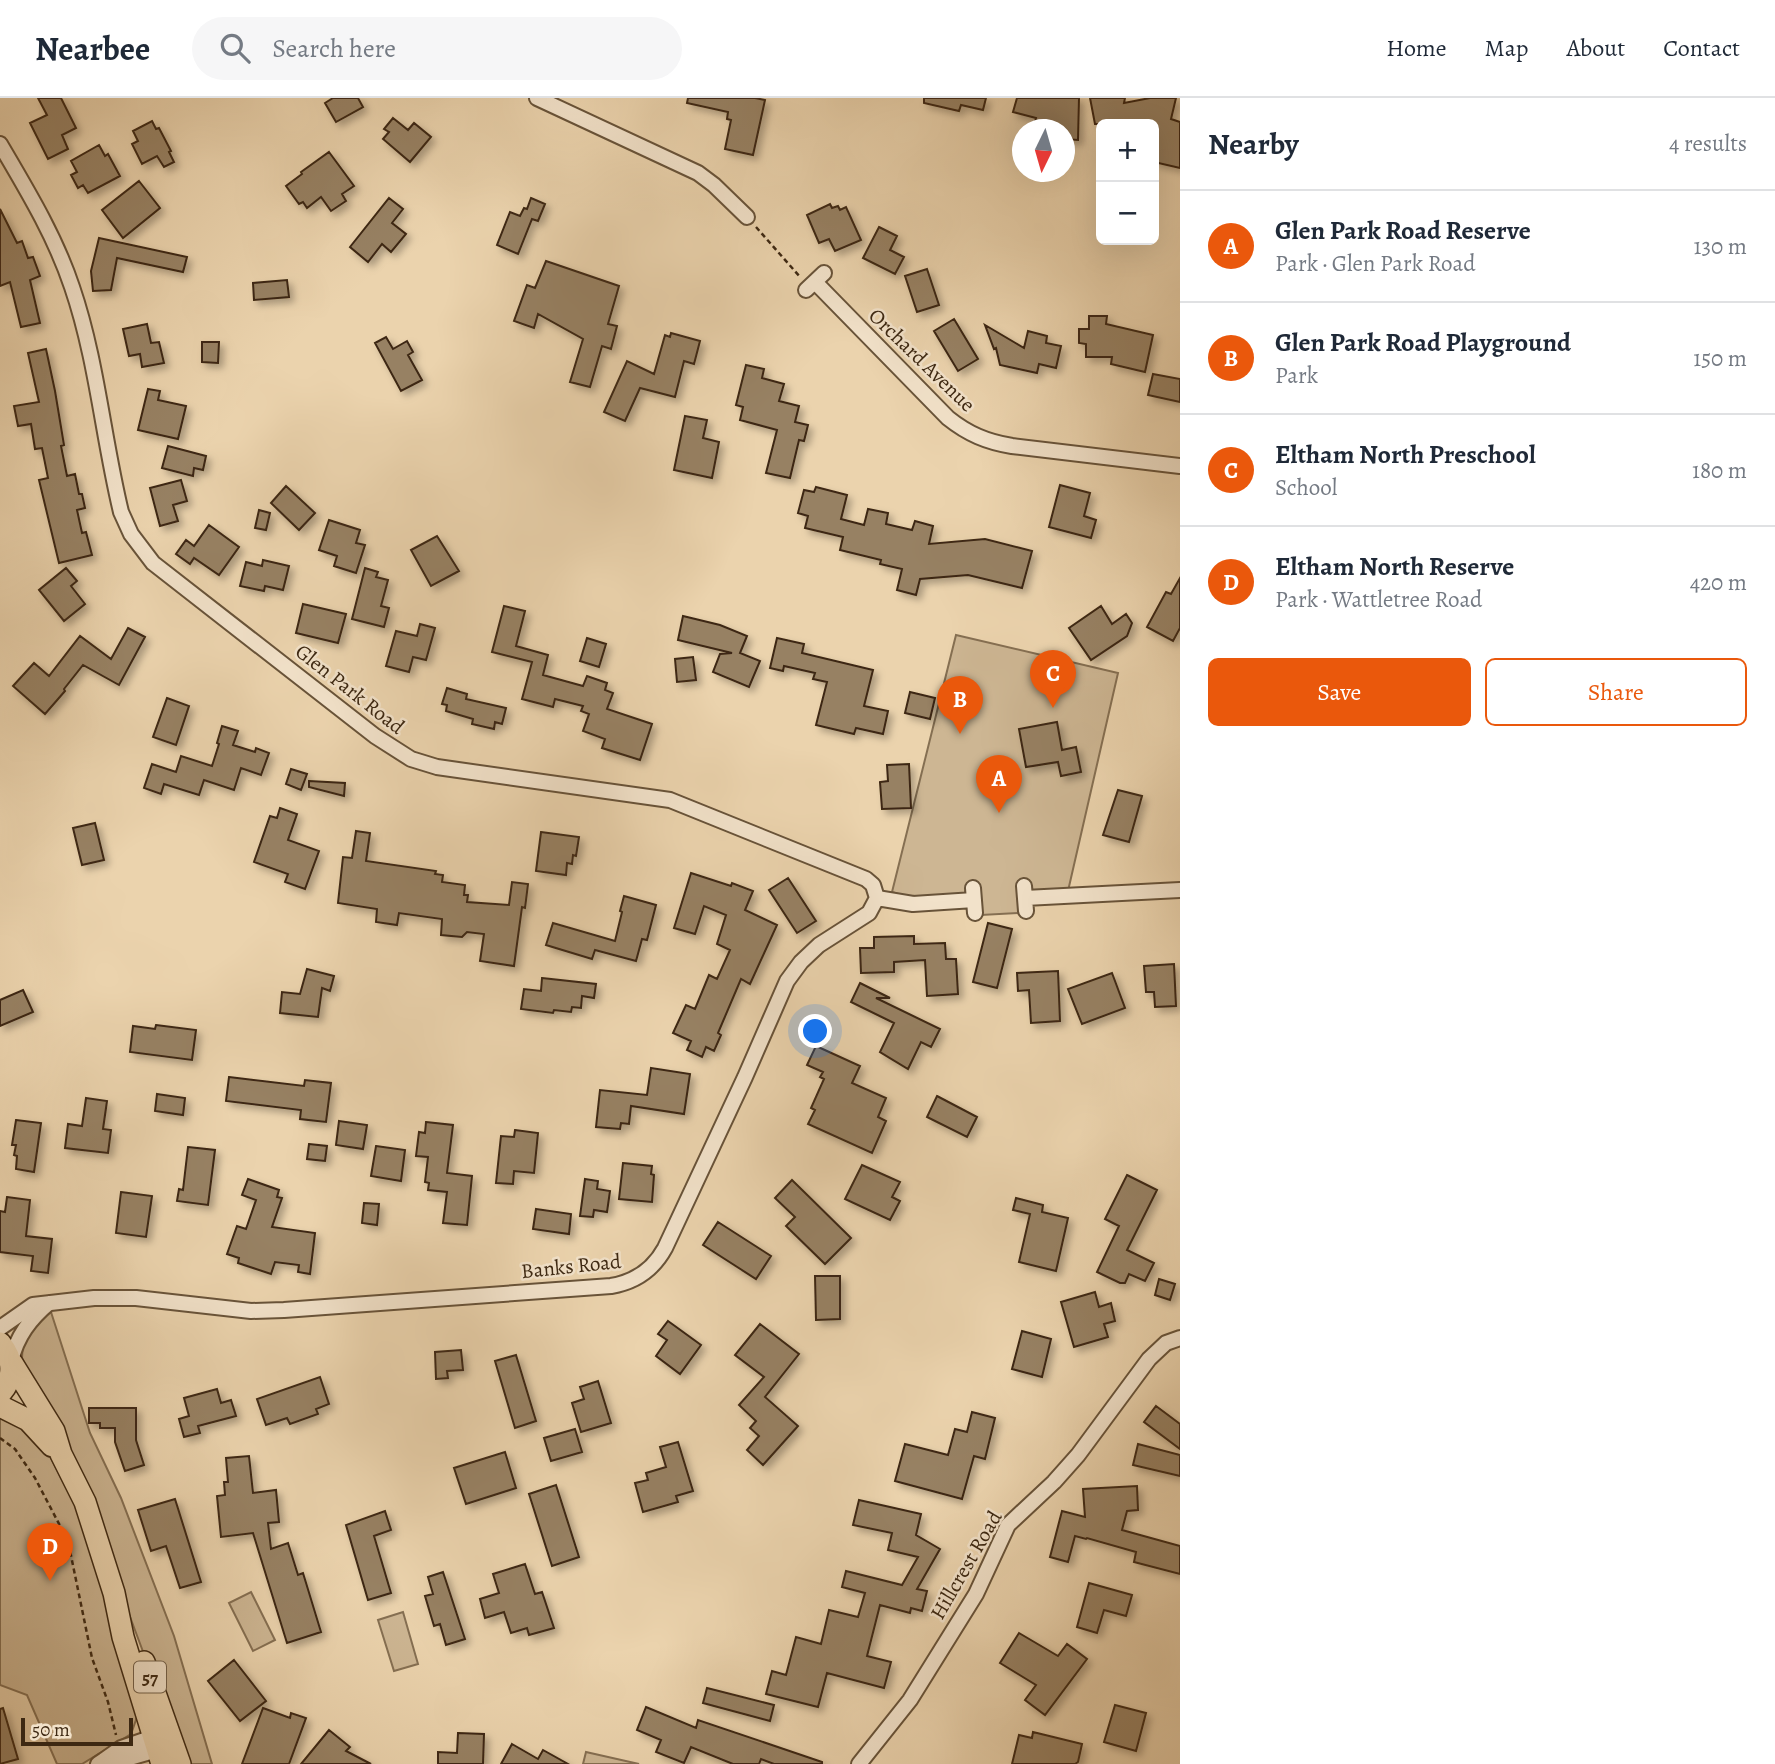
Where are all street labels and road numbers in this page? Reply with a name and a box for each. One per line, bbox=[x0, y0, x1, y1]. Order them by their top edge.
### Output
street label: Orchard Avenue bbox=[863, 302, 981, 418]
street label: Glen Park Road bbox=[290, 638, 411, 741]
street label: Banks Road bbox=[520, 1247, 623, 1285]
street label: Hillcrest Road bbox=[924, 1505, 1009, 1624]
road number: 57 bbox=[134, 1662, 166, 1693]

